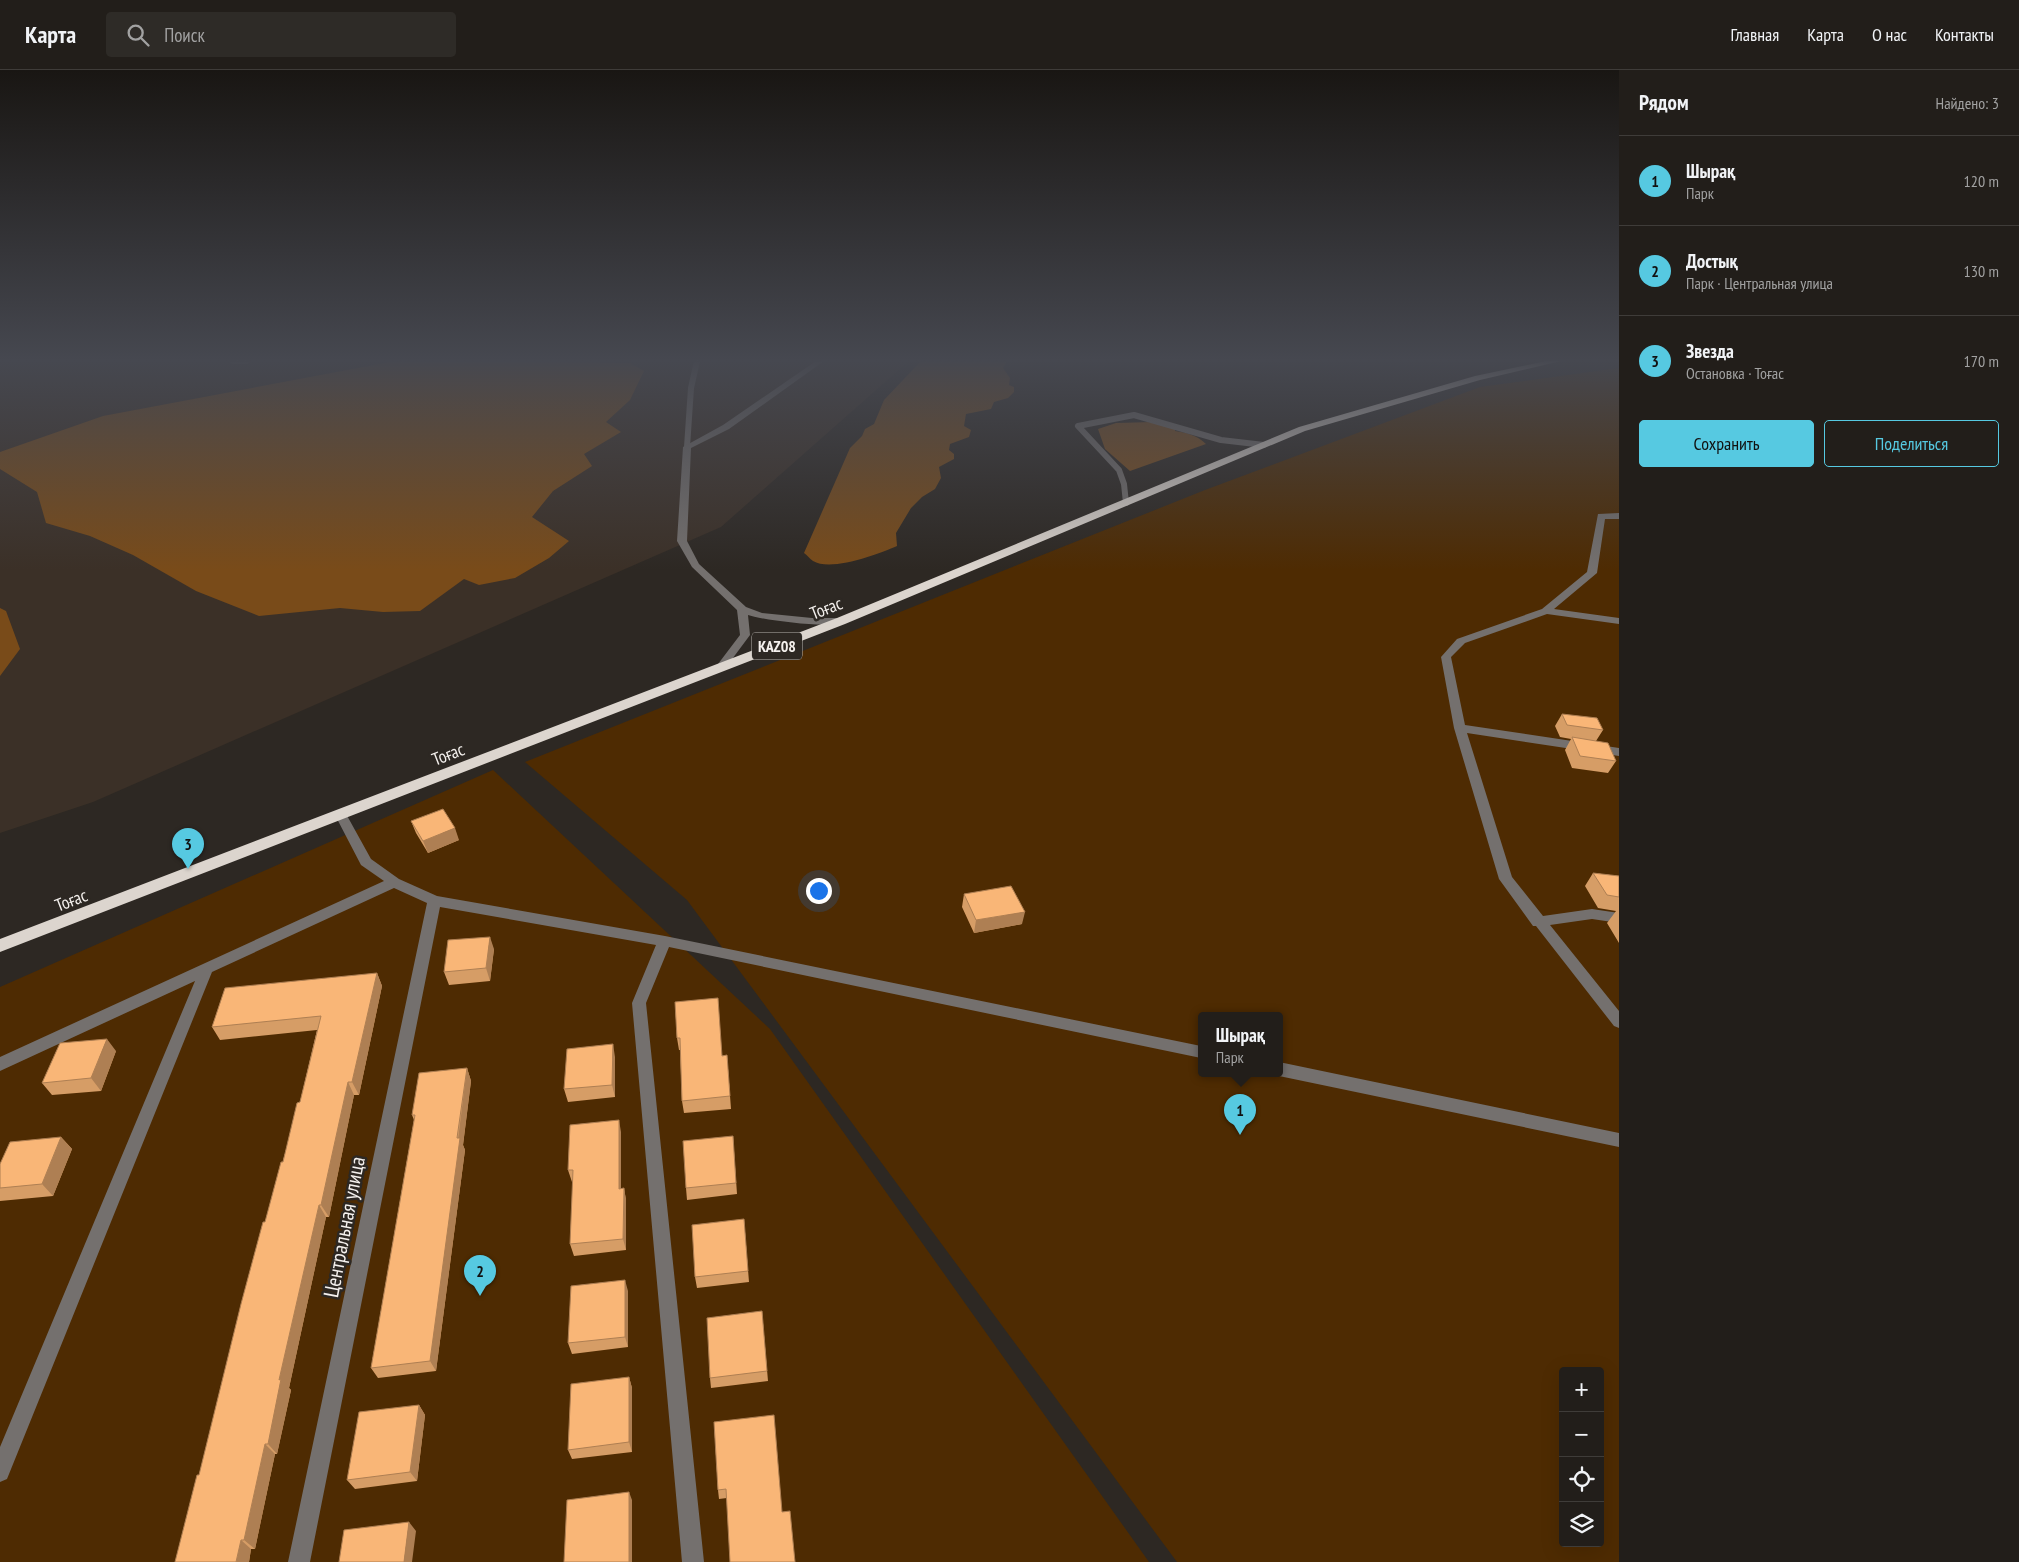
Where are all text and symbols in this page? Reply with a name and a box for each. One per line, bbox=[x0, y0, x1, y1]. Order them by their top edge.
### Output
search box bbox=[106, 12, 456, 57]
text: Карта bbox=[25, 19, 76, 50]
icon: search bbox=[124, 21, 152, 49]
text: Поиск bbox=[164, 23, 205, 47]
text: Главная bbox=[1731, 23, 1779, 46]
text: Карта bbox=[1807, 23, 1844, 46]
text: О нас bbox=[1872, 23, 1907, 46]
text: Контакты bbox=[1935, 23, 1994, 46]
text: Рядом bbox=[1639, 89, 1689, 116]
text: Найдено: 3 bbox=[1936, 93, 1999, 113]
text: Шырақ bbox=[1686, 159, 1735, 183]
text: 1 bbox=[1651, 171, 1659, 191]
text: 120 m bbox=[1964, 171, 1999, 191]
text: Парк bbox=[1686, 183, 1714, 203]
text: Достық bbox=[1686, 249, 1738, 273]
text: 2 bbox=[1651, 261, 1659, 281]
text: 130 m bbox=[1964, 261, 1999, 281]
text: Парк · Центральная улица bbox=[1686, 273, 1833, 293]
text: Звезда bbox=[1686, 339, 1734, 363]
text: 3 bbox=[1651, 351, 1659, 371]
text: 170 m bbox=[1964, 351, 1999, 371]
text: Остановка · Тоғас bbox=[1686, 363, 1784, 383]
button: Сохранить bbox=[1639, 420, 1814, 467]
button: Поделиться bbox=[1824, 420, 1999, 467]
street label: Тоғас bbox=[806, 591, 846, 625]
road number: KAZ08 bbox=[752, 632, 802, 660]
street label: Тоғас bbox=[428, 737, 468, 771]
pin: 3 bbox=[172, 828, 204, 869]
your location bbox=[806, 878, 832, 904]
street label: Тоғас bbox=[51, 883, 91, 917]
popup bbox=[1198, 1012, 1283, 1077]
text: Шырақ bbox=[1216, 1023, 1265, 1047]
text: Парк bbox=[1216, 1047, 1244, 1067]
pin: 1 bbox=[1224, 1094, 1256, 1135]
street label: Центральная улица bbox=[317, 1154, 371, 1300]
pin: 2 bbox=[464, 1255, 496, 1296]
map controls bbox=[1559, 1367, 1604, 1547]
button: + bbox=[1559, 1367, 1604, 1412]
button: − bbox=[1559, 1412, 1604, 1457]
button: locate bbox=[1559, 1457, 1604, 1502]
button: layers bbox=[1559, 1502, 1604, 1547]

